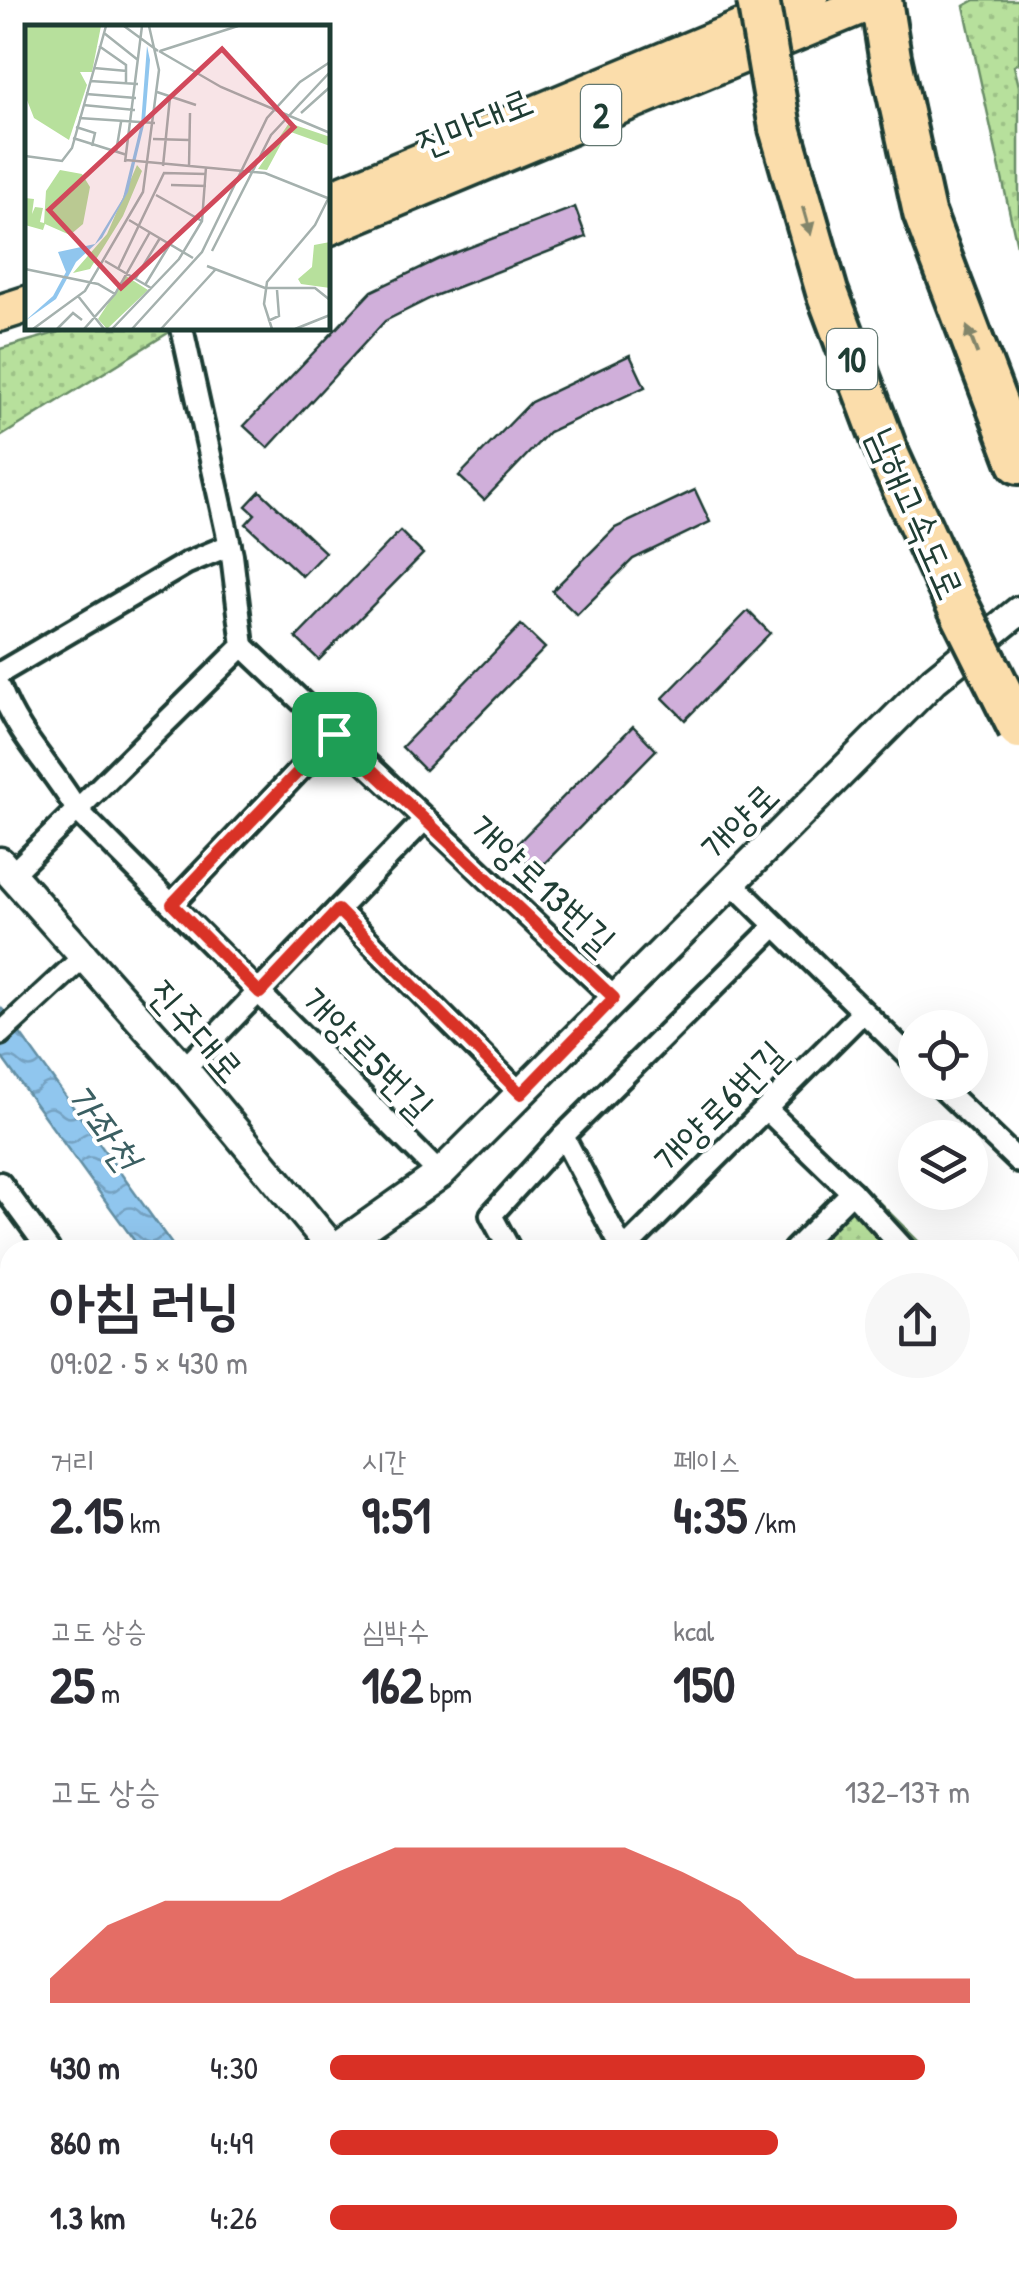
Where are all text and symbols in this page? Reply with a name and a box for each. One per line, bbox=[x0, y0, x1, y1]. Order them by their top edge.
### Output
inset map bbox=[25, 25, 330, 330]
street label: 진마대로 bbox=[408, 74, 540, 168]
road number: 2 bbox=[581, 85, 621, 145]
one-way arrow bbox=[799, 206, 815, 237]
one-way arrow bbox=[964, 324, 979, 354]
road number: 10 bbox=[827, 329, 877, 389]
street label: 남해고속도로 bbox=[856, 419, 978, 607]
pin bbox=[292, 692, 377, 777]
icon: arrive bbox=[307, 707, 362, 762]
street label: 개양로 bbox=[688, 770, 790, 872]
street label: 개양로13번길 bbox=[458, 802, 628, 966]
street label: 진주대로 bbox=[137, 967, 257, 1093]
street label: 개양로5번길 bbox=[290, 975, 446, 1131]
map controls bbox=[898, 1010, 988, 1210]
button: locate bbox=[898, 1010, 988, 1100]
street label: 개양로6번길 bbox=[641, 1028, 797, 1184]
water label: 가좌천 bbox=[53, 1071, 157, 1184]
button: layers bbox=[898, 1120, 988, 1210]
text: 아침 러닝 bbox=[50, 1266, 240, 1340]
button: share bbox=[865, 1273, 970, 1378]
text: 09:02 · 5 × 430 m bbox=[50, 1341, 248, 1384]
text: 거리 bbox=[50, 1442, 95, 1480]
text: 시간 bbox=[362, 1442, 407, 1480]
text: 페이스 bbox=[673, 1442, 741, 1480]
text: 2.15 bbox=[50, 1481, 123, 1549]
text: 9:51 bbox=[362, 1481, 431, 1549]
text: 4:35 bbox=[673, 1481, 747, 1549]
text: km bbox=[123, 1504, 161, 1542]
text: /km bbox=[747, 1504, 796, 1542]
text: 고도 상승 bbox=[50, 1612, 147, 1650]
text: 심박수 bbox=[362, 1612, 429, 1650]
text: kcal bbox=[673, 1612, 714, 1650]
text: 150 bbox=[673, 1650, 735, 1718]
text: 25 bbox=[50, 1651, 95, 1719]
text: 162 bbox=[362, 1651, 423, 1719]
text: m bbox=[95, 1674, 120, 1712]
text: bpm bbox=[423, 1674, 472, 1712]
text: 고도 상승 bbox=[50, 1770, 160, 1813]
text: 132–137 m bbox=[845, 1770, 970, 1813]
text: 430 m bbox=[50, 2046, 120, 2089]
text: 4:30 bbox=[210, 2046, 258, 2089]
text: 860 m bbox=[50, 2121, 120, 2164]
text: 4:49 bbox=[210, 2121, 253, 2164]
text: 1.3 km bbox=[50, 2196, 125, 2239]
text: 4:26 bbox=[210, 2196, 257, 2239]

